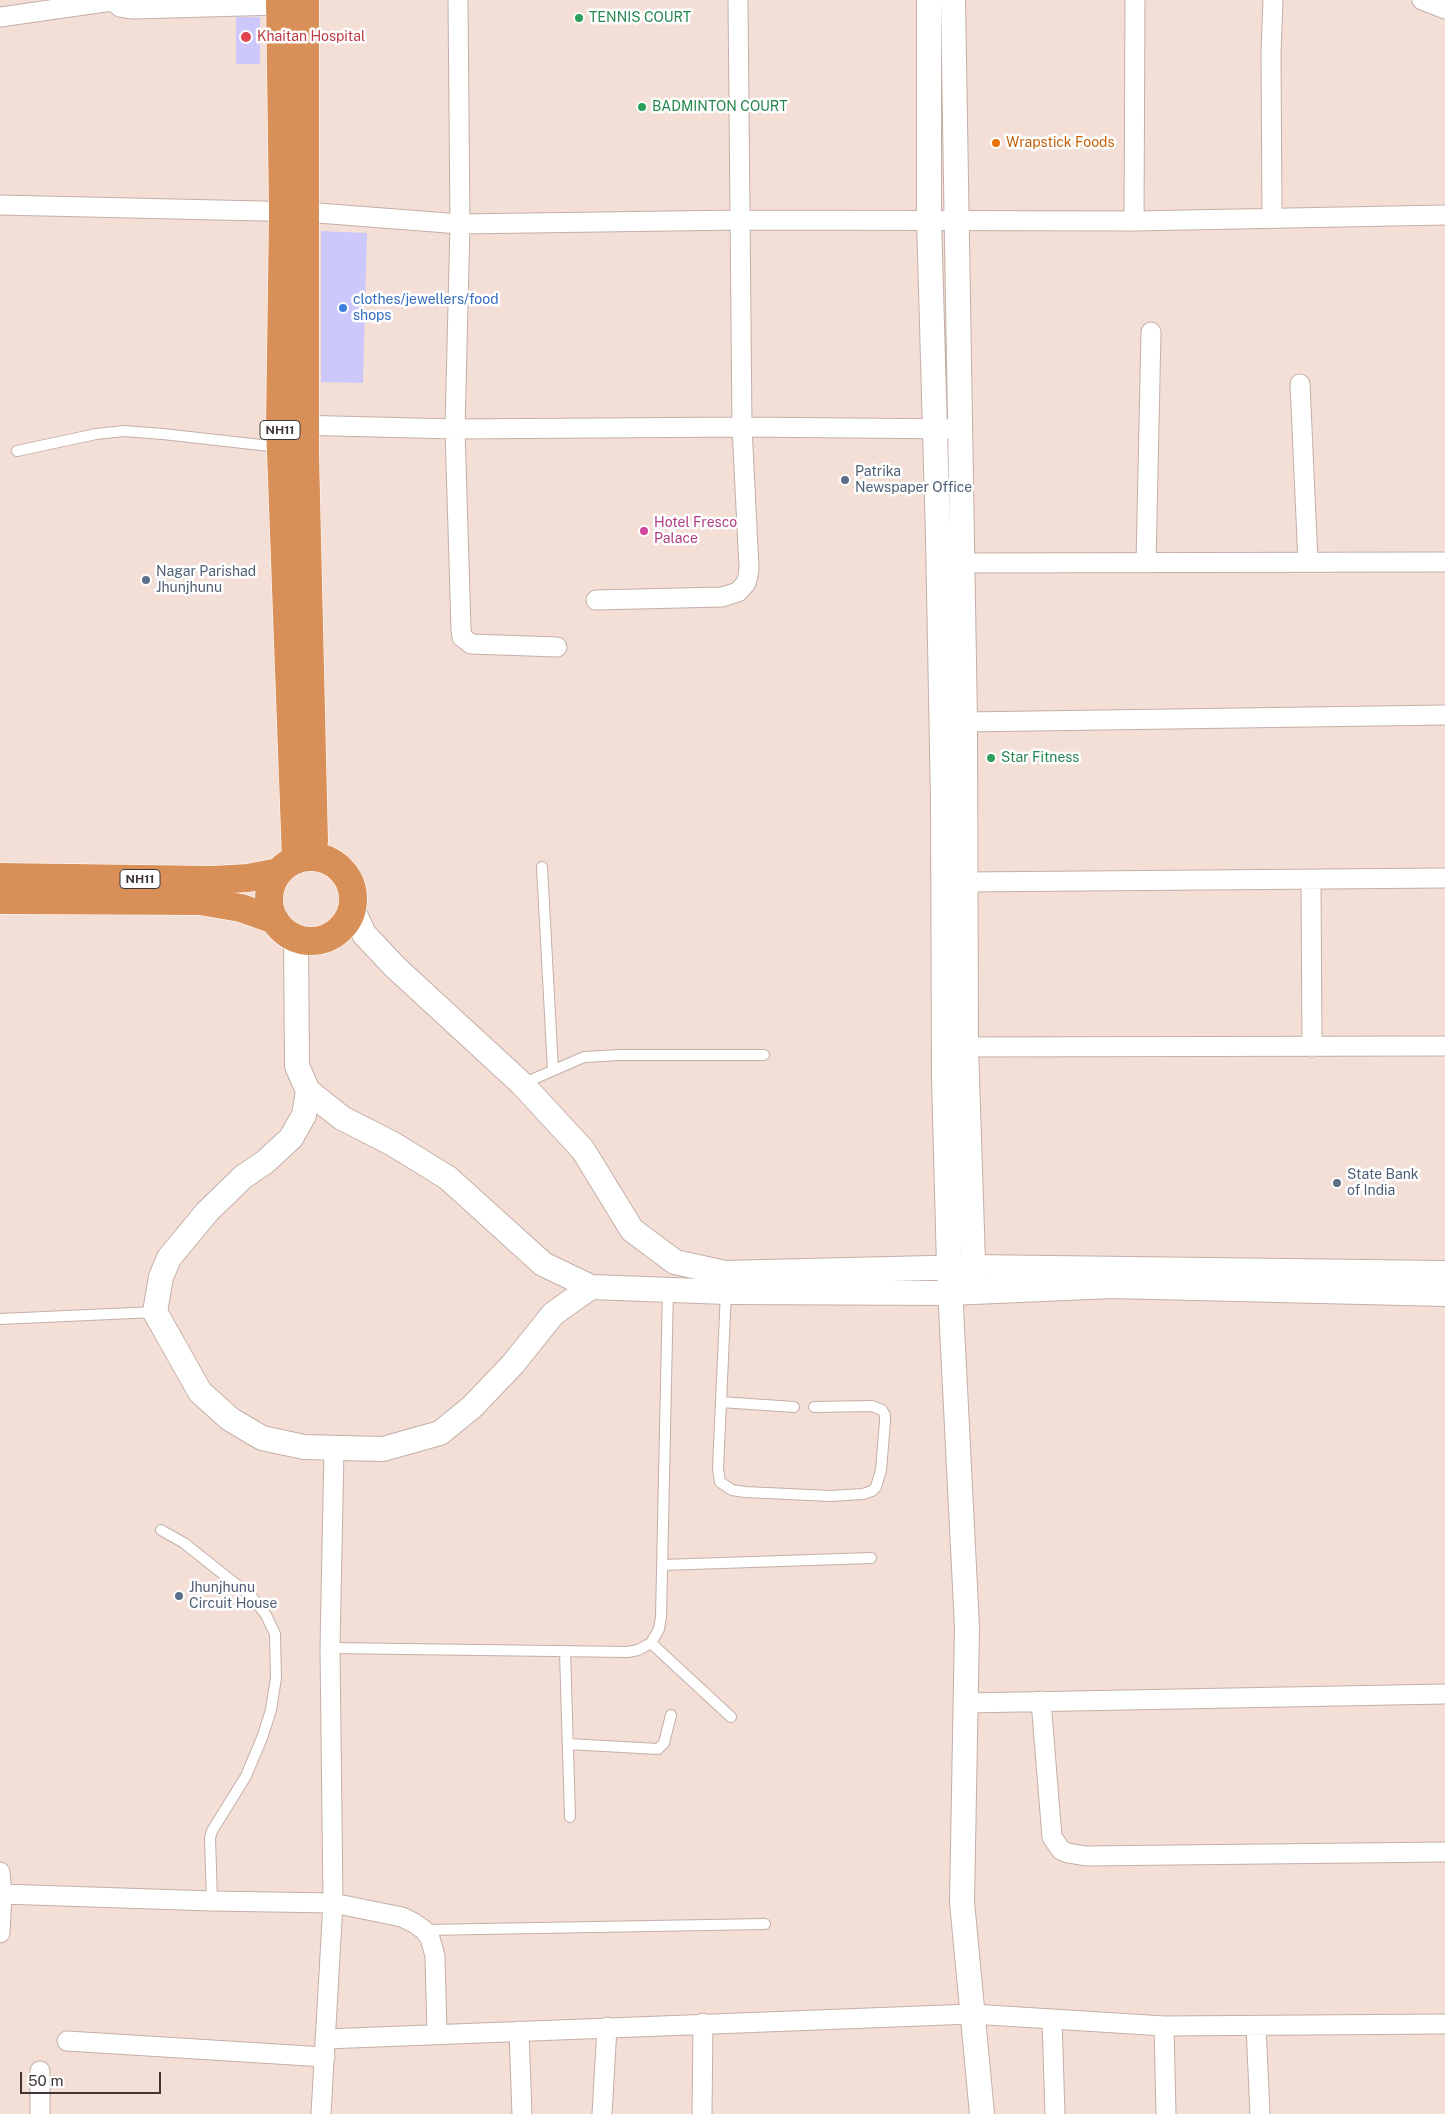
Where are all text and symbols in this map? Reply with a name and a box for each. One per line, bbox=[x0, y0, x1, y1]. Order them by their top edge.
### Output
place label: TENNIS COURT bbox=[589, 10, 691, 26]
marker: TENNIS COURT bbox=[573, 12, 585, 24]
place label: Khaitan Hospital bbox=[257, 29, 365, 45]
marker: Khaitan Hospital bbox=[239, 30, 253, 44]
place label: BADMINTON COURT bbox=[652, 99, 787, 115]
marker: BADMINTON COURT bbox=[636, 101, 648, 113]
place label: Wrapstick Foods bbox=[1006, 135, 1114, 151]
marker: Wrapstick Foods bbox=[990, 137, 1002, 149]
place label: clothes/jewellers/food shops bbox=[353, 292, 499, 324]
marker: clothes/jewellers/food shops bbox=[337, 302, 349, 314]
road number: NH11 bbox=[260, 420, 300, 440]
place label: Patrika Newspaper Office bbox=[855, 464, 972, 497]
marker: Patrika Newspaper Office bbox=[839, 474, 851, 486]
place label: Hotel Fresco Palace bbox=[654, 515, 737, 548]
marker: Hotel Fresco Palace bbox=[638, 525, 650, 537]
place label: Nagar Parishad Jhunjhunu bbox=[156, 564, 256, 596]
marker: Nagar Parishad Jhunjhunu bbox=[140, 574, 152, 586]
place label: Star Fitness bbox=[1001, 750, 1079, 766]
marker: Star Fitness bbox=[985, 752, 997, 764]
road number: NH11 bbox=[120, 870, 160, 889]
place label: State Bank of India bbox=[1347, 1167, 1419, 1200]
marker: State Bank of India bbox=[1331, 1177, 1343, 1189]
place label: Jhunjhunu Circuit House bbox=[189, 1580, 277, 1612]
marker: Jhunjhunu Circuit House bbox=[173, 1590, 185, 1602]
scale bar bbox=[22, 2062, 164, 2094]
text: 50 m bbox=[28, 2072, 63, 2089]

